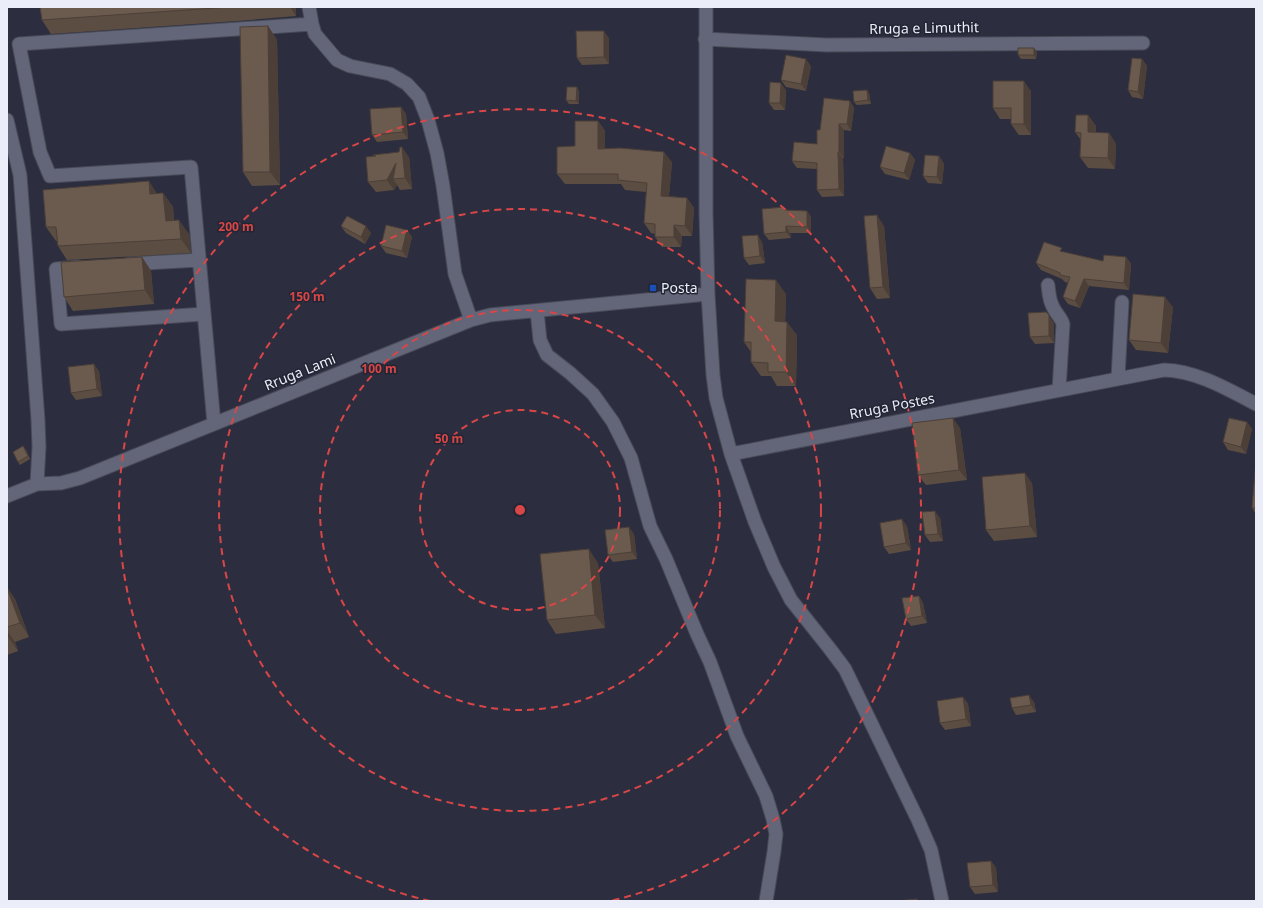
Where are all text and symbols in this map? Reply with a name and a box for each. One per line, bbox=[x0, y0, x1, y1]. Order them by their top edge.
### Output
street label: Rruga e Limuthit bbox=[869, 17, 979, 38]
text: 200 m bbox=[218, 218, 254, 235]
place label: Posta bbox=[661, 278, 698, 297]
marker: Posta bbox=[648, 283, 658, 293]
text: 150 m bbox=[289, 288, 325, 305]
street label: Rruga Lami bbox=[261, 349, 338, 394]
text: 100 m bbox=[361, 360, 397, 377]
street label: Rruga Postes bbox=[848, 388, 936, 423]
text: 50 m bbox=[435, 430, 463, 447]
centre of rings bbox=[513, 503, 527, 517]

